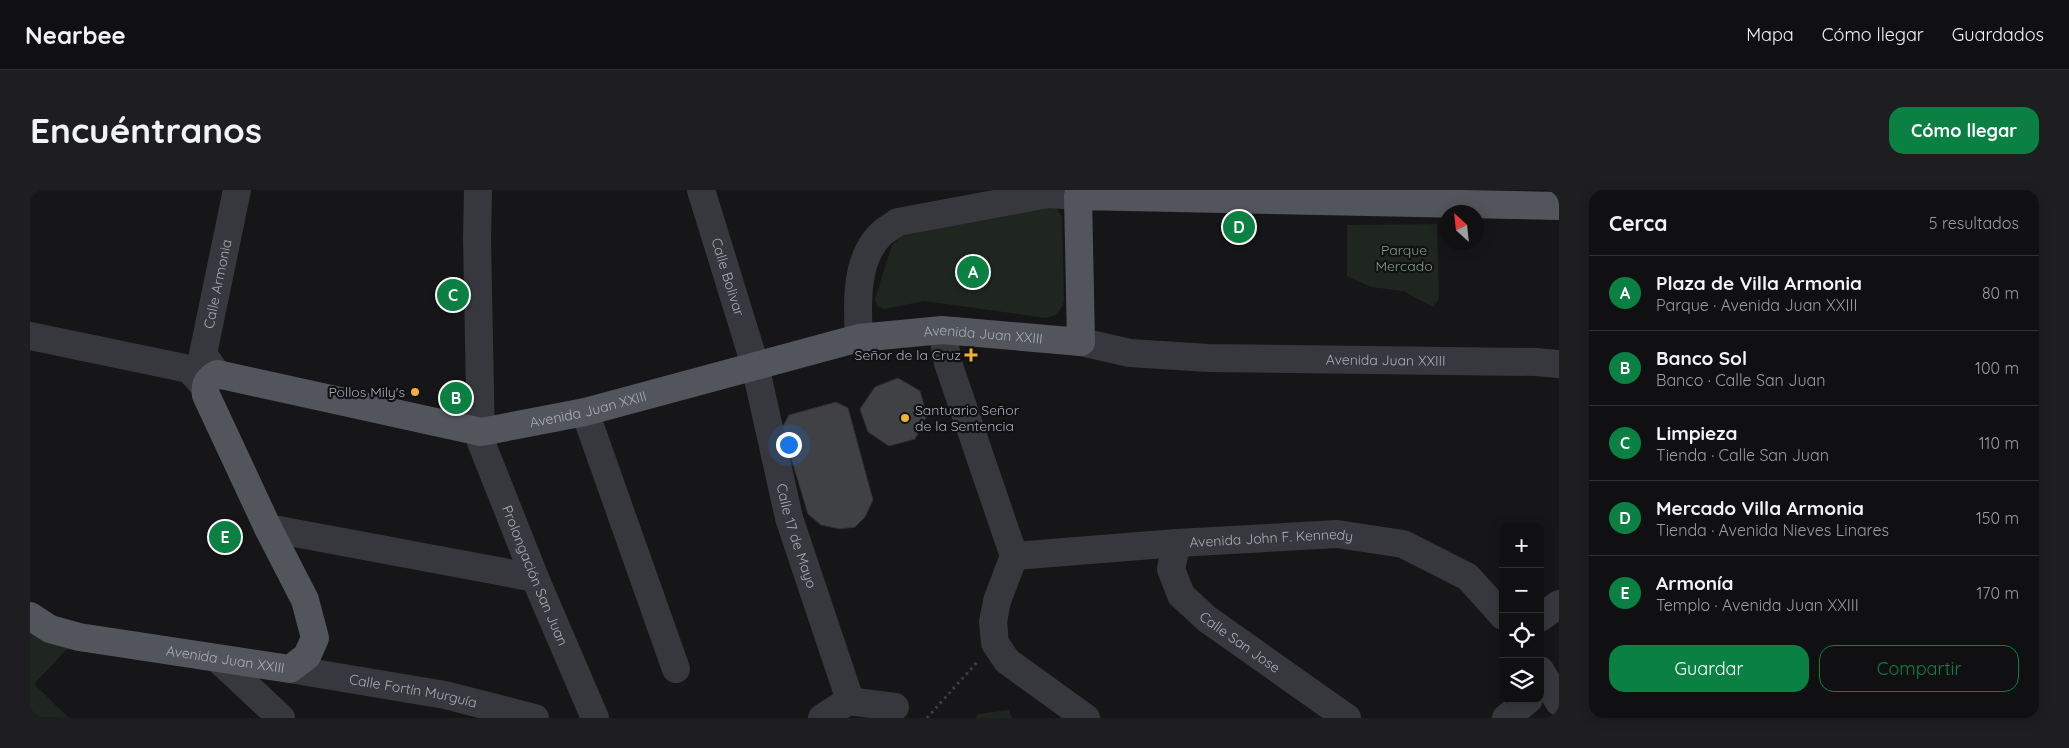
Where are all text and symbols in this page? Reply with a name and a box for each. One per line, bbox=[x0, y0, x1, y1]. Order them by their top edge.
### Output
text: Nearbee bbox=[25, 20, 126, 50]
text: Mapa bbox=[1746, 23, 1794, 46]
text: Cómo llegar bbox=[1822, 23, 1924, 46]
text: Guardados bbox=[1952, 23, 2044, 46]
button: Cómo llegar bbox=[1889, 107, 2039, 154]
text: Encuéntranos bbox=[30, 108, 262, 152]
north arrow bbox=[1439, 205, 1484, 250]
pin: D bbox=[1223, 208, 1255, 246]
text: Cerca bbox=[1609, 210, 1667, 236]
text: 5 resultados bbox=[1929, 213, 2019, 233]
street label: Calle Bolivar bbox=[707, 236, 749, 319]
street label: Calle Armonia bbox=[199, 238, 236, 330]
park label: Parque Mercado bbox=[1375, 241, 1433, 275]
pin: A bbox=[957, 253, 989, 291]
text: Plaza de Villa Armonia bbox=[1656, 271, 1862, 295]
pin: C bbox=[437, 276, 469, 314]
text: A bbox=[1620, 283, 1630, 303]
text: 80 m bbox=[1982, 283, 2019, 303]
text: Parque · Avenida Juan XXIII bbox=[1656, 295, 1857, 315]
street label: Avenida Juan XXIII bbox=[923, 321, 1044, 348]
place label: Señor de la Cruz bbox=[855, 346, 961, 364]
text: Banco Sol bbox=[1656, 346, 1747, 370]
marker: Señor de la Cruz bbox=[965, 349, 977, 361]
street label: Avenida Juan XXIII bbox=[1326, 350, 1446, 370]
text: B bbox=[1620, 358, 1630, 378]
text: 100 m bbox=[1975, 358, 2019, 378]
text: Banco · Calle San Juan bbox=[1656, 370, 1825, 390]
pin: B bbox=[440, 379, 472, 417]
place label: Pollos Mily's bbox=[328, 383, 405, 401]
marker: Pollos Mily's bbox=[409, 386, 421, 398]
street label: Avenida Juan XXIII bbox=[528, 387, 649, 431]
place label: Santuario Señor de la Sentencia bbox=[915, 401, 1020, 435]
marker: Santuario Señor de la Sentencia bbox=[899, 412, 911, 424]
text: Limpieza bbox=[1656, 421, 1737, 445]
your location bbox=[776, 432, 802, 458]
text: C bbox=[1620, 433, 1630, 453]
text: 110 m bbox=[1979, 433, 2019, 453]
text: Tienda · Calle San Juan bbox=[1656, 445, 1829, 465]
street label: Calle 17 de Mayo bbox=[773, 482, 821, 590]
text: Mercado Villa Armonia bbox=[1656, 496, 1864, 520]
street label: Prolongación San Juan bbox=[498, 503, 572, 648]
text: D bbox=[1619, 508, 1631, 528]
text: 150 m bbox=[1976, 508, 2019, 528]
pin: E bbox=[209, 518, 241, 556]
text: Tienda · Avenida Nieves Linares bbox=[1656, 520, 1889, 540]
map controls bbox=[1499, 523, 1544, 703]
button: + bbox=[1499, 523, 1544, 568]
street label: Avenida John F. Kennedy bbox=[1189, 525, 1354, 551]
button: − bbox=[1499, 568, 1544, 613]
text: Armonía bbox=[1656, 571, 1734, 595]
text: E bbox=[1620, 583, 1630, 603]
text: 170 m bbox=[1976, 583, 2019, 603]
text: Templo · Avenida Juan XXIII bbox=[1656, 595, 1859, 615]
street label: Calle San Jose bbox=[1195, 607, 1284, 677]
button: locate bbox=[1499, 613, 1544, 658]
street label: Avenida Juan XXIII bbox=[165, 641, 286, 677]
button: Guardar bbox=[1609, 645, 1809, 692]
button: Compartir bbox=[1819, 645, 2019, 692]
button: layers bbox=[1499, 658, 1544, 703]
street label: Calle Fortín Murguía bbox=[348, 670, 479, 712]

